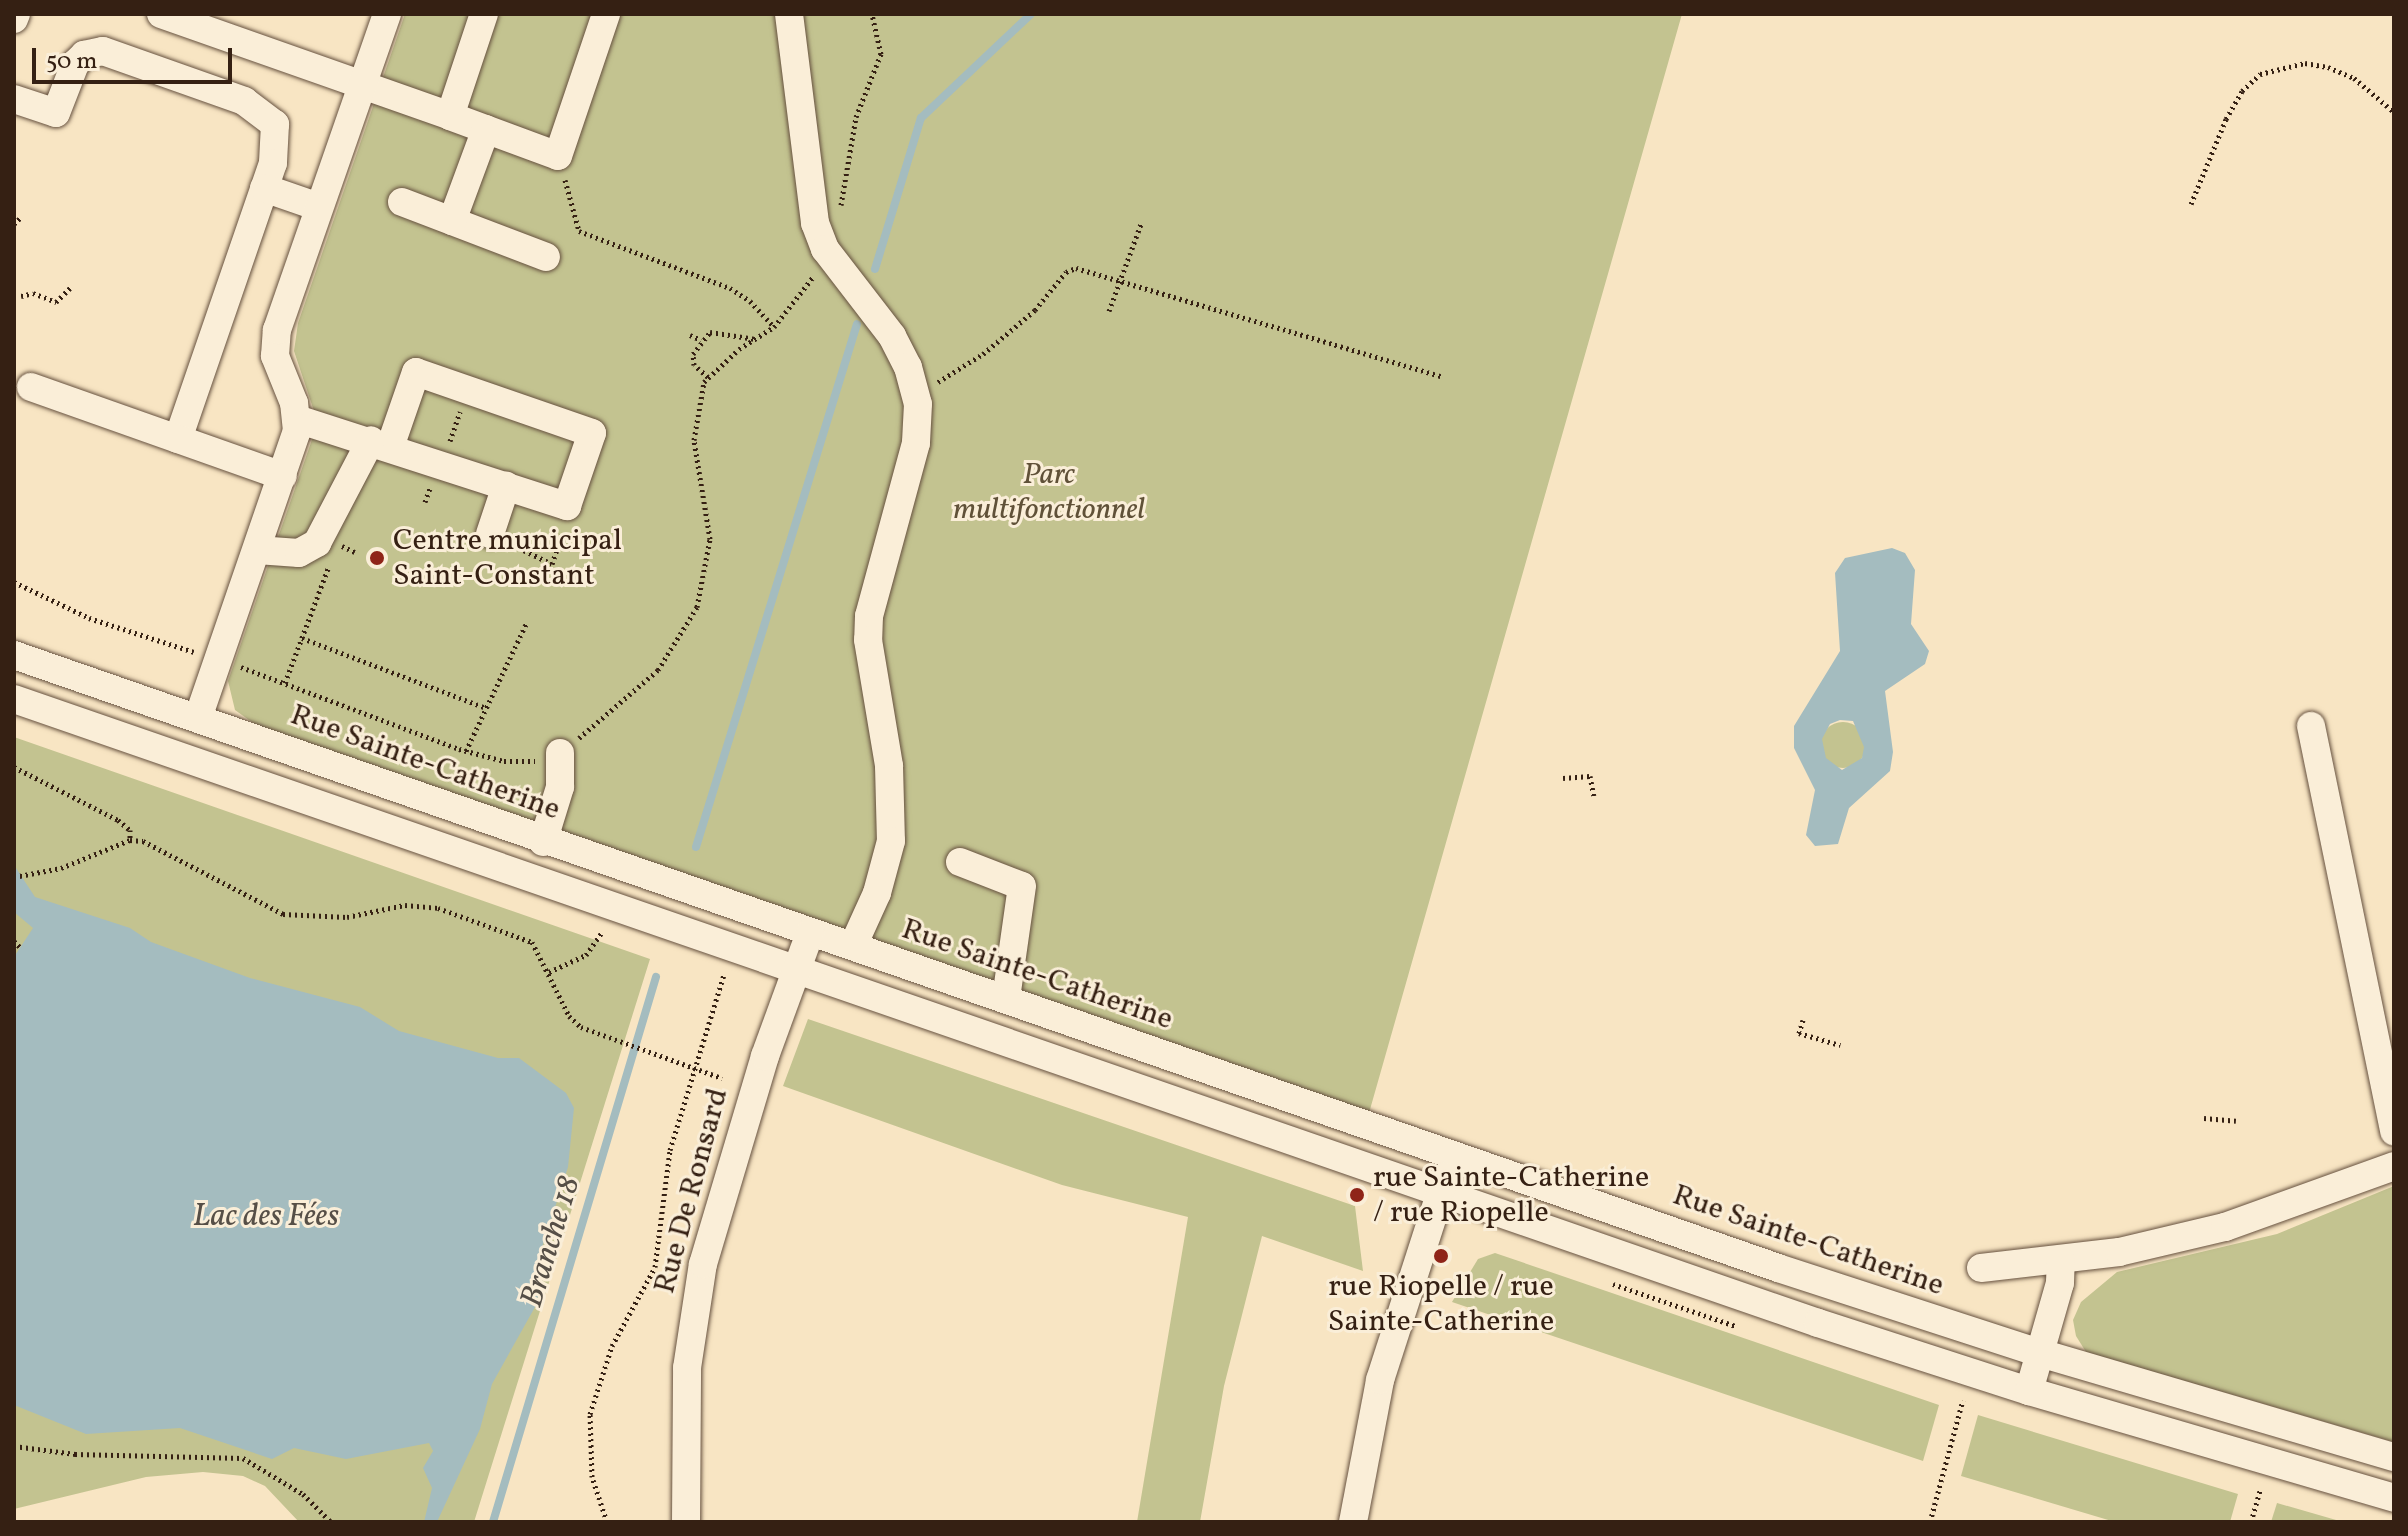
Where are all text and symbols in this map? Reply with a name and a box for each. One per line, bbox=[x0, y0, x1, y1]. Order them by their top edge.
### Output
scale bar bbox=[36, 32, 236, 82]
text: 50 m bbox=[46, 45, 98, 79]
park label: Parc multifonctionnel bbox=[953, 457, 1145, 528]
place label: Centre municipal Saint-Constant bbox=[393, 523, 622, 594]
marker: Centre municipal Saint-Constant bbox=[368, 549, 386, 567]
street label: Rue Sainte-Catherine bbox=[285, 697, 565, 829]
street label: Rue Sainte-Catherine bbox=[897, 912, 1177, 1038]
street label: Rue De Ronsard bbox=[647, 1085, 737, 1297]
place label: rue Sainte-Catherine / rue Riopelle bbox=[1373, 1160, 1649, 1230]
water label: Branche 18 bbox=[514, 1172, 590, 1312]
street label: Rue Sainte-Catherine bbox=[1668, 1178, 1948, 1304]
marker: rue Sainte-Catherine / rue Riopelle bbox=[1348, 1186, 1366, 1204]
water label: Lac des Fées bbox=[193, 1198, 339, 1236]
marker: rue Riopelle / rue Sainte-Catherine bbox=[1432, 1247, 1450, 1265]
place label: rue Riopelle / rue Sainte-Catherine bbox=[1328, 1269, 1554, 1340]

